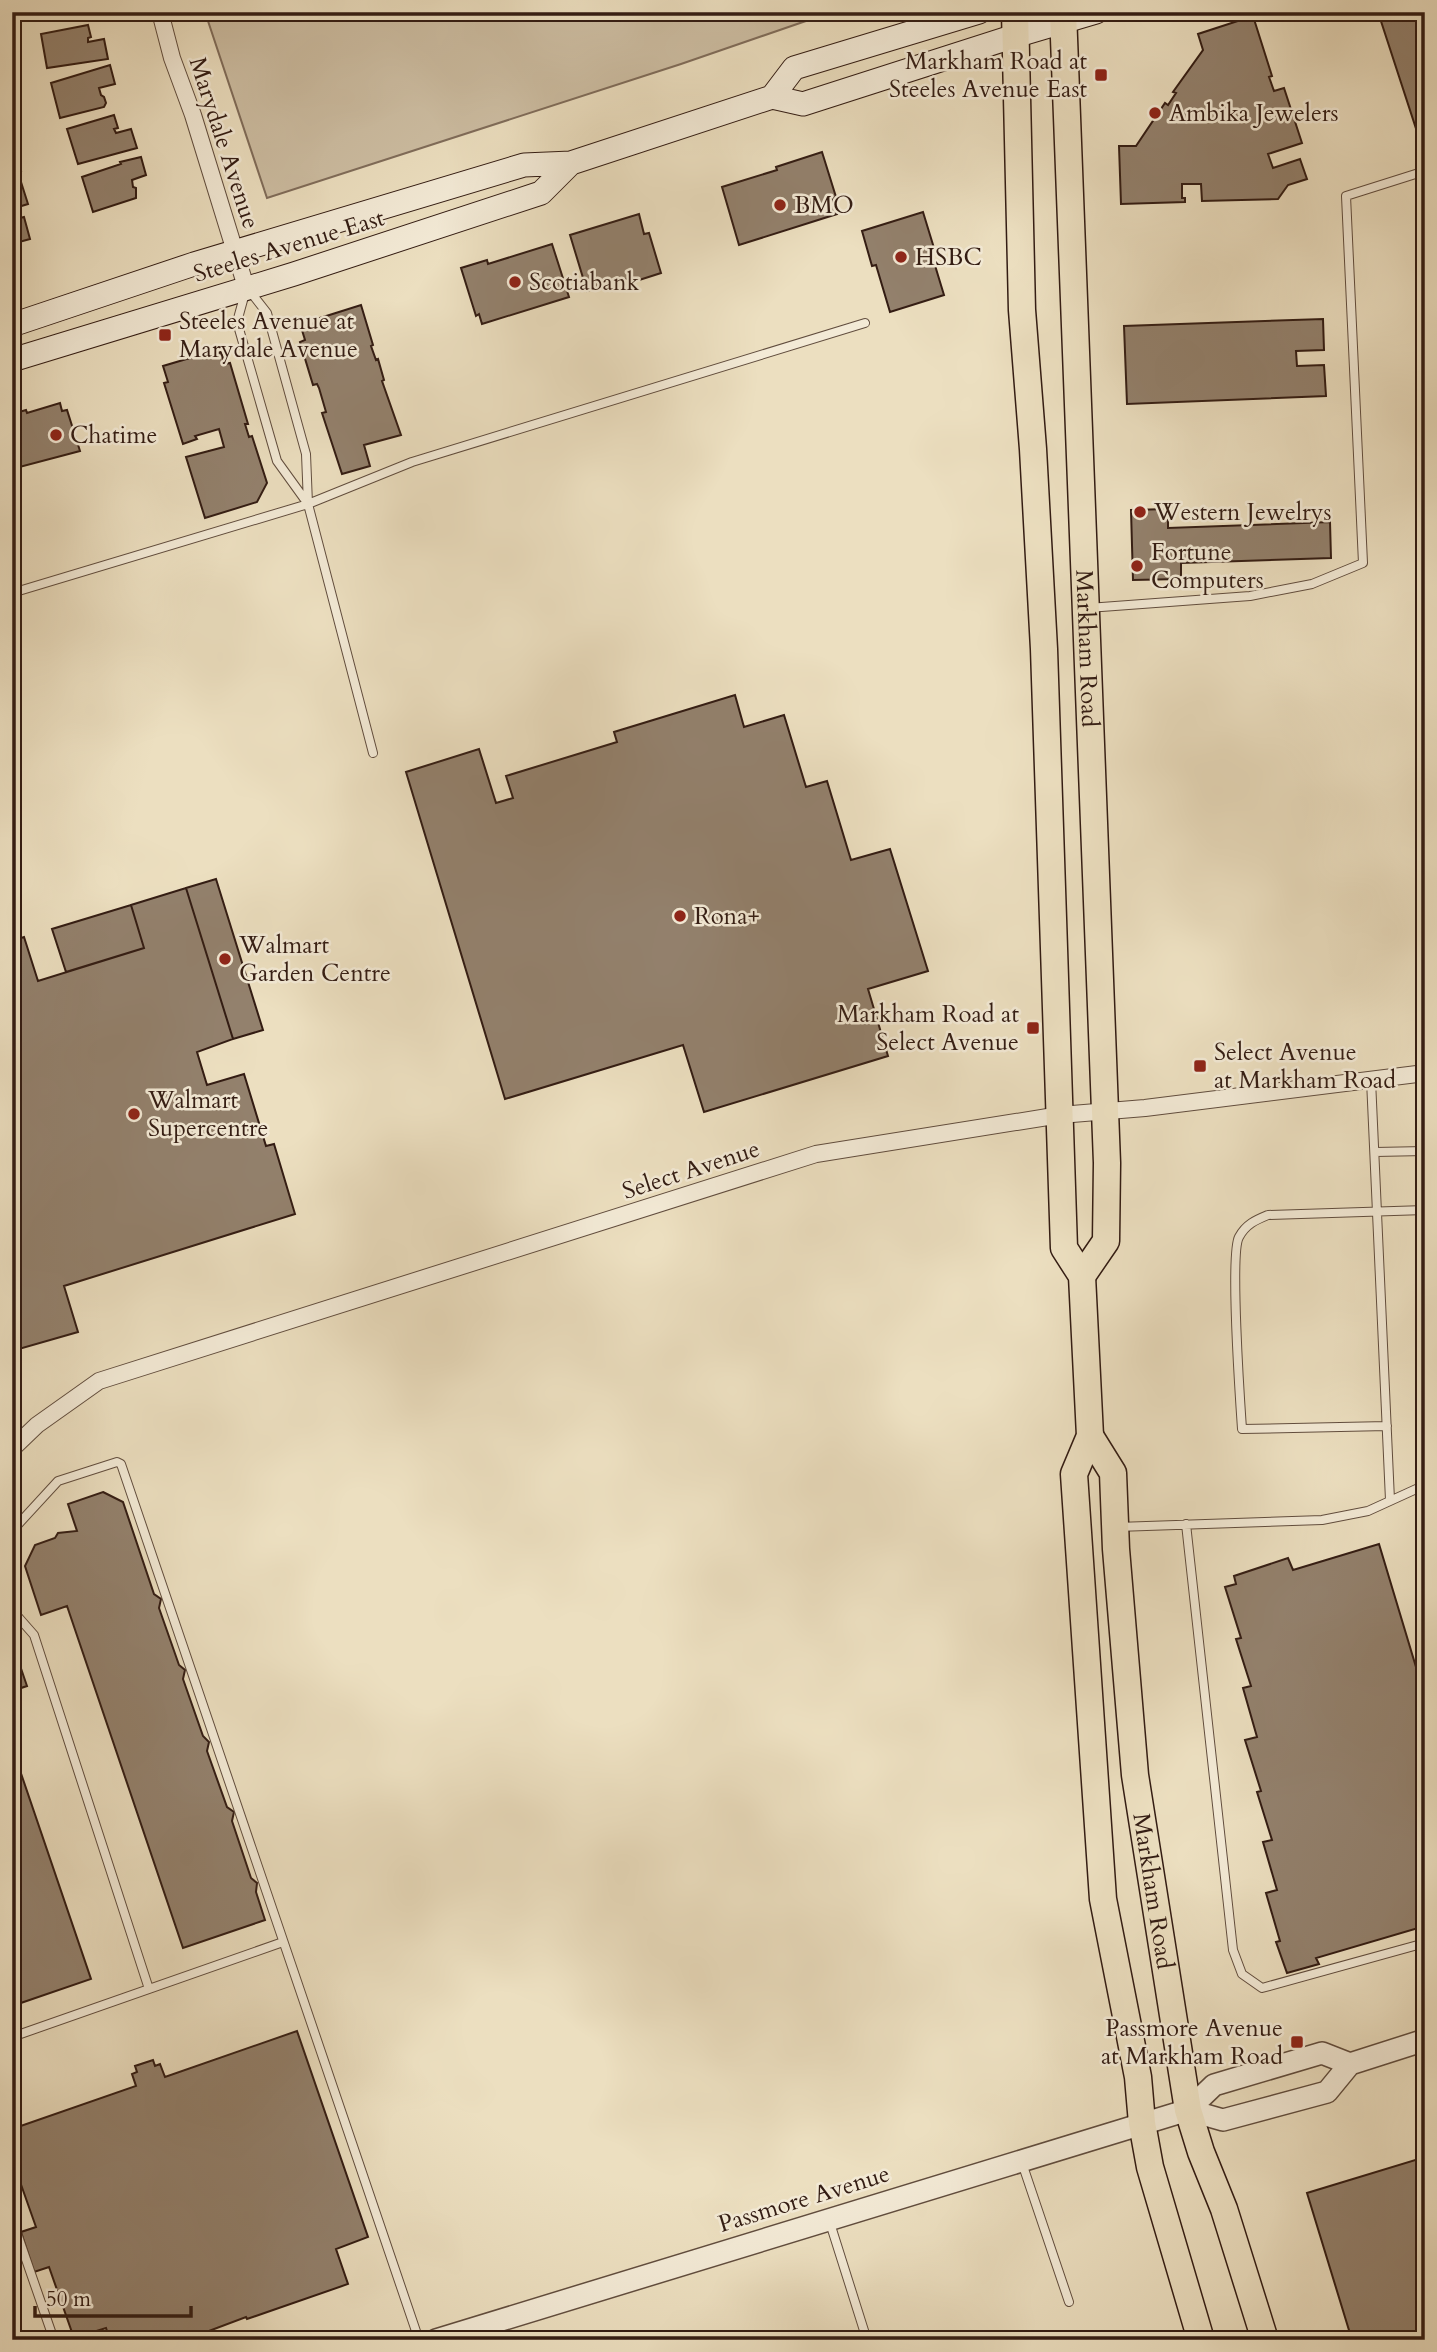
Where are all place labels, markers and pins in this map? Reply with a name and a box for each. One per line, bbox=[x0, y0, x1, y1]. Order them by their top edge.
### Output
place label: Markham Road at Steeles Avenue East bbox=[889, 45, 1087, 106]
marker: Markham Road at Steeles Avenue East bbox=[1093, 67, 1109, 83]
place label: Ambika Jewelers bbox=[1169, 97, 1339, 130]
marker: Ambika Jewelers bbox=[1147, 105, 1163, 121]
place label: BMO bbox=[794, 189, 854, 222]
marker: BMO bbox=[772, 197, 788, 213]
place label: HSBC bbox=[915, 241, 982, 274]
marker: HSBC bbox=[893, 249, 909, 265]
place label: Scotiabank bbox=[529, 266, 640, 299]
marker: Scotiabank bbox=[507, 274, 523, 290]
place label: Steeles Avenue at Marydale Avenue bbox=[179, 305, 358, 366]
marker: Steeles Avenue at Marydale Avenue bbox=[157, 327, 173, 343]
place label: Chatime bbox=[70, 419, 157, 452]
marker: Chatime bbox=[48, 427, 64, 443]
place label: Western Jewelrys bbox=[1153, 496, 1331, 529]
marker: Western Jewelrys bbox=[1132, 504, 1148, 520]
place label: Fortune Computers bbox=[1151, 536, 1264, 597]
marker: Fortune Computers bbox=[1129, 558, 1145, 574]
place label: Rona+ bbox=[694, 900, 760, 933]
marker: Rona+ bbox=[672, 908, 688, 924]
place label: Walmart Garden Centre bbox=[238, 929, 391, 990]
marker: Walmart Garden Centre bbox=[217, 951, 233, 967]
place label: Markham Road at Select Avenue bbox=[837, 998, 1019, 1059]
marker: Markham Road at Select Avenue bbox=[1025, 1020, 1041, 1036]
place label: Select Avenue at Markham Road bbox=[1214, 1036, 1396, 1097]
marker: Select Avenue at Markham Road bbox=[1192, 1058, 1208, 1074]
place label: Walmart Supercentre bbox=[147, 1084, 268, 1145]
marker: Walmart Supercentre bbox=[126, 1106, 142, 1122]
place label: Passmore Avenue at Markham Road bbox=[1101, 2012, 1283, 2073]
marker: Passmore Avenue at Markham Road bbox=[1289, 2034, 1305, 2050]

